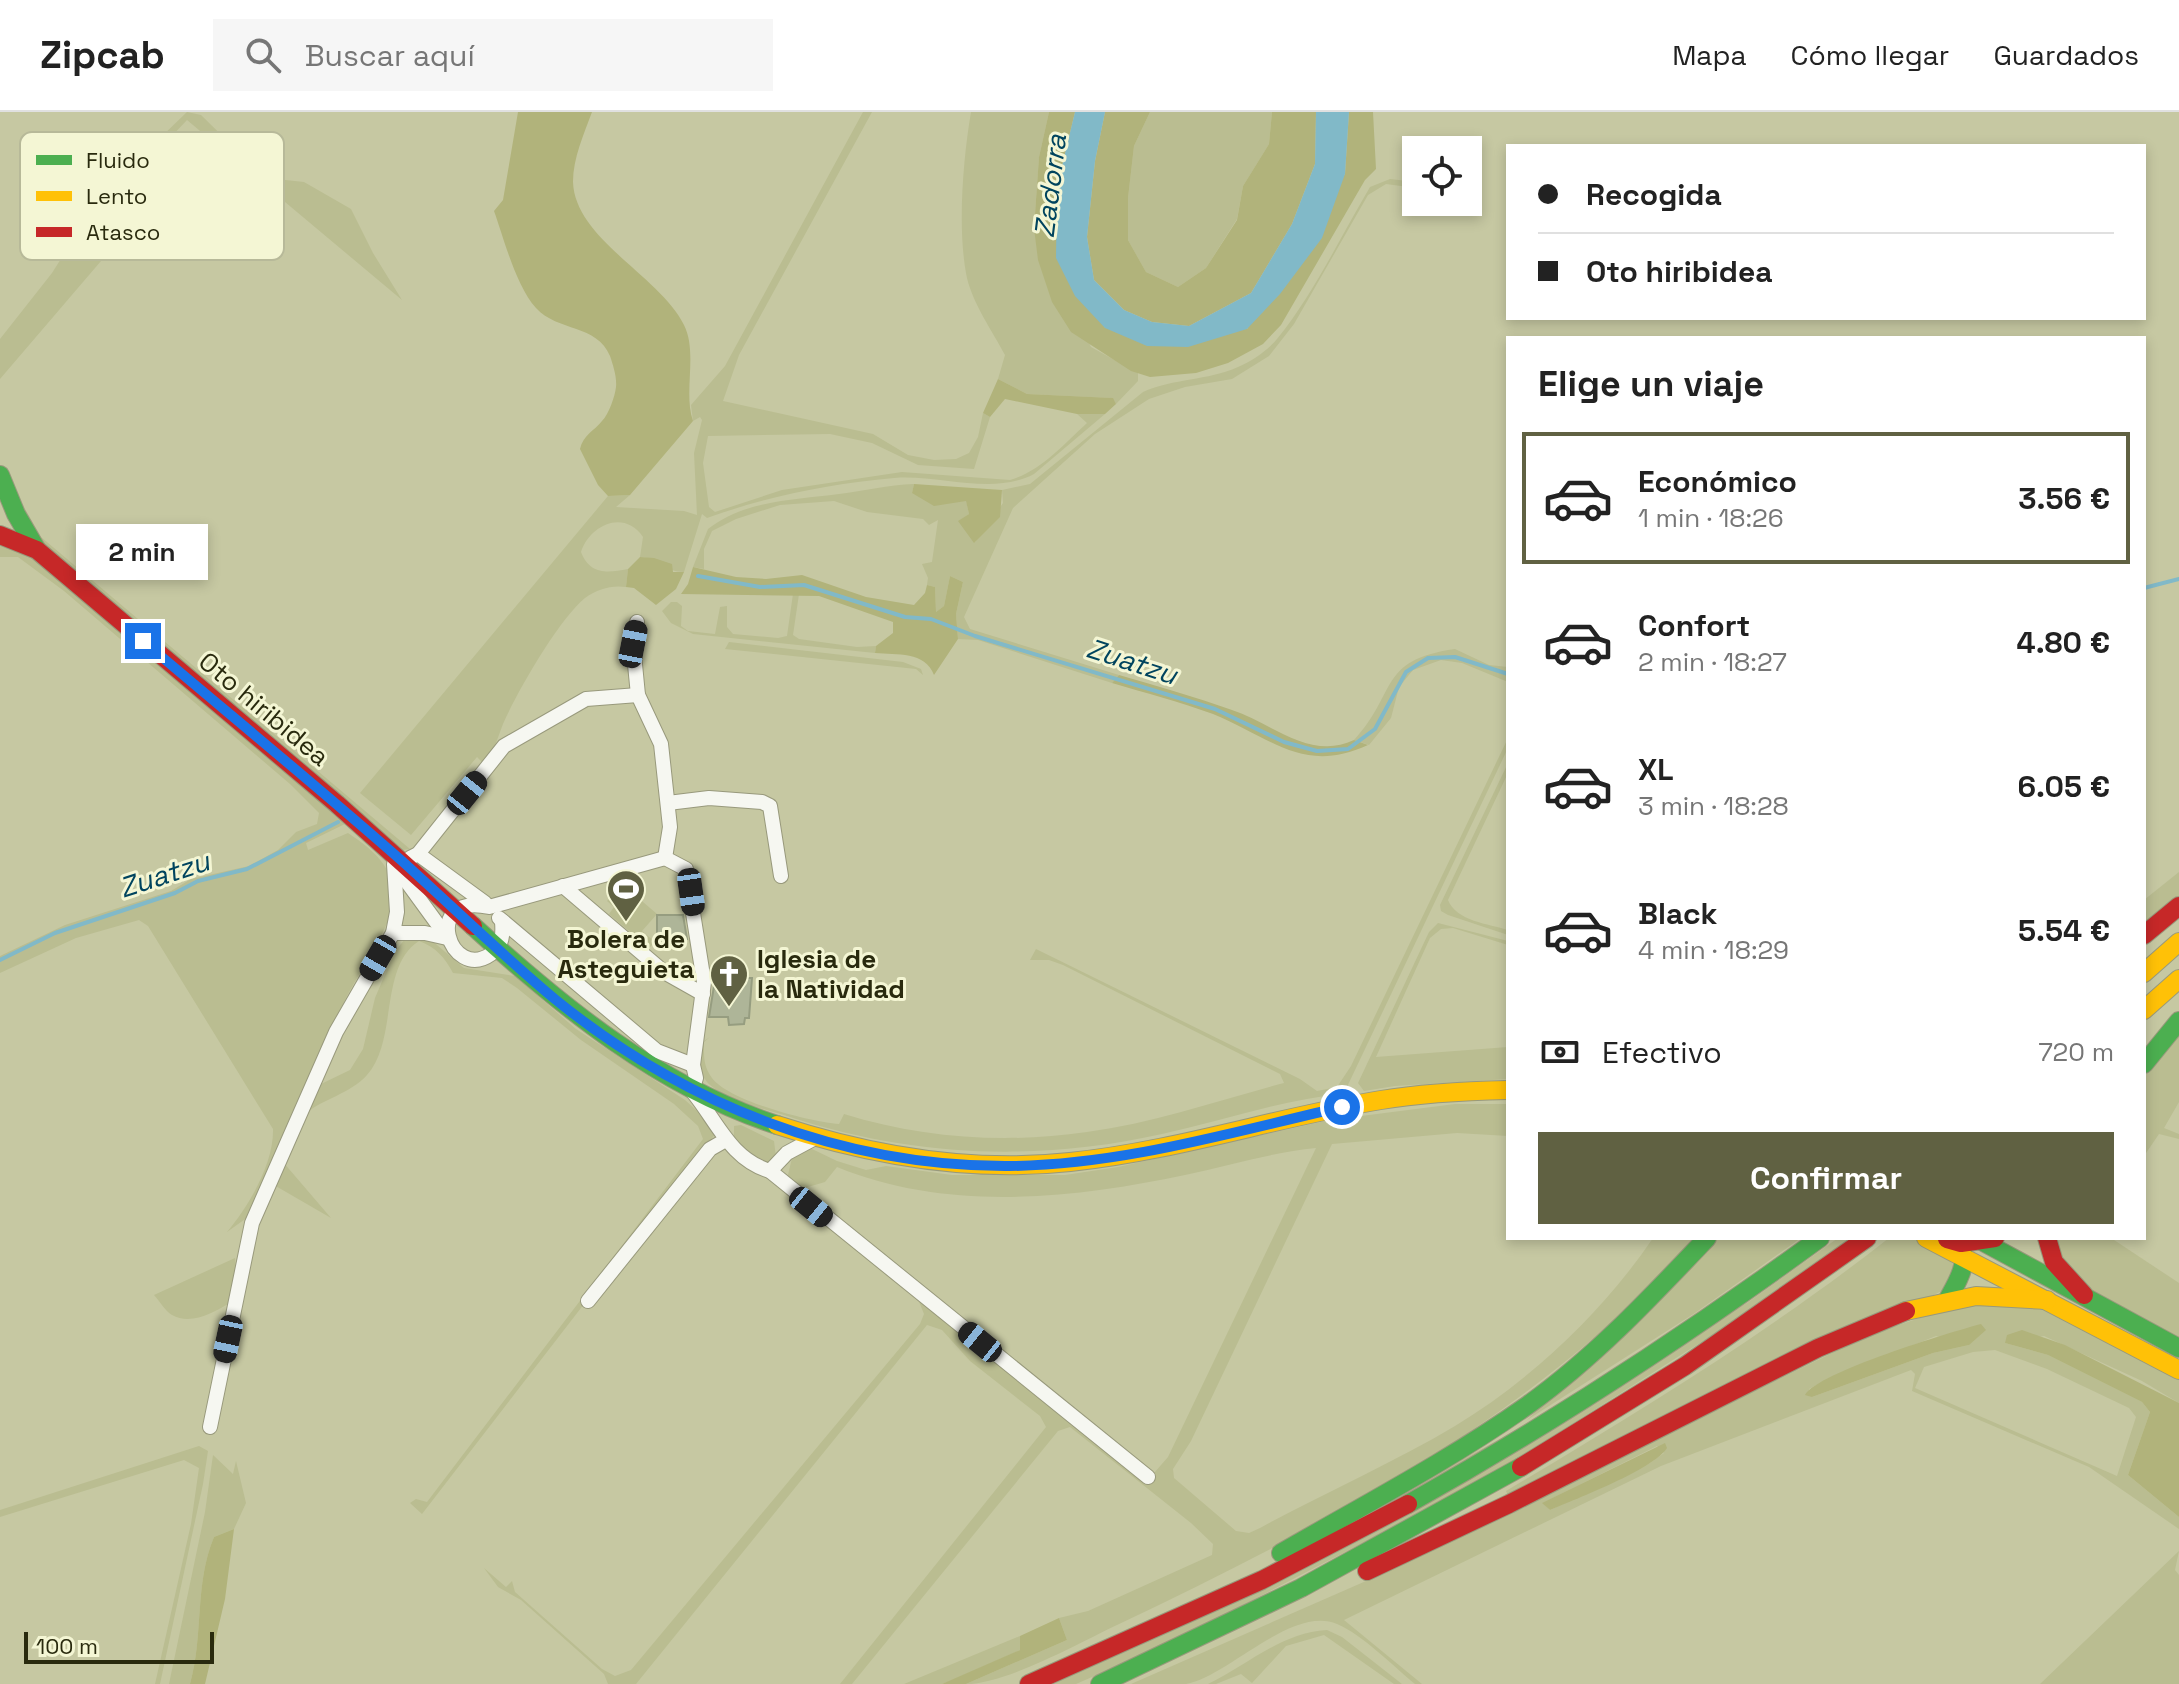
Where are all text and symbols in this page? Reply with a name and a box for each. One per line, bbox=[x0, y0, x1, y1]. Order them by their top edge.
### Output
search box bbox=[213, 19, 773, 91]
text: Zipcab bbox=[40, 31, 165, 79]
icon: search bbox=[241, 33, 285, 77]
text: Buscar aquí bbox=[305, 36, 475, 75]
text: Mapa bbox=[1672, 37, 1747, 73]
text: Cómo llegar bbox=[1791, 37, 1949, 73]
text: Guardados bbox=[1993, 37, 2139, 73]
water label: Zadorra bbox=[1026, 131, 1074, 240]
legend bbox=[20, 132, 284, 260]
map controls bbox=[1402, 136, 1482, 216]
button: locate bbox=[1402, 136, 1482, 216]
text: Fluido bbox=[86, 146, 150, 174]
text: Recogida bbox=[1586, 175, 1722, 214]
text: Lento bbox=[86, 182, 147, 210]
text: Atasco bbox=[86, 218, 160, 246]
text: Oto hiribidea bbox=[1586, 252, 1773, 291]
text: Elige un viaje bbox=[1538, 361, 1764, 407]
icon: car bbox=[1542, 462, 1614, 534]
text: Económico bbox=[1638, 462, 1797, 501]
text: 3.56 € bbox=[2018, 479, 2110, 518]
text: 1 min · 18:26 bbox=[1638, 501, 1784, 535]
callout: 2 min bbox=[77, 525, 209, 581]
text: 2 min bbox=[108, 535, 176, 569]
icon: car bbox=[1542, 606, 1614, 678]
text: Confort bbox=[1638, 606, 1750, 645]
car bbox=[617, 618, 649, 670]
route end bbox=[125, 623, 161, 659]
text: 4.80 € bbox=[2017, 623, 2110, 662]
water label: Zuatzu bbox=[1082, 630, 1184, 693]
street label: Oto hiribidea bbox=[192, 644, 336, 774]
text: 2 min · 18:27 bbox=[1638, 645, 1787, 679]
icon: car bbox=[1542, 750, 1614, 822]
text: XL bbox=[1638, 750, 1674, 789]
car bbox=[443, 767, 491, 819]
text: 6.05 € bbox=[2018, 767, 2110, 806]
text: 3 min · 18:28 bbox=[1638, 789, 1789, 823]
water label: Zuatzu bbox=[114, 842, 216, 905]
car bbox=[676, 867, 706, 917]
sports icon: Bolera de Asteguieta bbox=[605, 868, 647, 923]
icon: car bbox=[1542, 894, 1614, 966]
text: Black bbox=[1638, 894, 1717, 933]
text: 5.54 € bbox=[2018, 911, 2110, 950]
place label: Bolera de Asteguieta bbox=[557, 922, 695, 986]
car bbox=[356, 931, 400, 985]
text: 4 min · 18:29 bbox=[1638, 933, 1789, 967]
place label: Iglesia de la Natividad bbox=[757, 942, 905, 1006]
church icon: Iglesia de la Natividad bbox=[708, 953, 750, 1008]
icon: cash bbox=[1538, 1030, 1582, 1074]
text: Efectivo bbox=[1602, 1033, 1722, 1072]
text: 720 m bbox=[2038, 1035, 2114, 1069]
route start bbox=[1324, 1089, 1360, 1125]
button: Confirmar bbox=[1538, 1132, 2114, 1224]
car bbox=[785, 1183, 837, 1231]
car bbox=[211, 1313, 245, 1365]
car bbox=[954, 1318, 1006, 1366]
scale bar bbox=[24, 1628, 214, 1664]
text: 100 m bbox=[36, 1632, 98, 1660]

